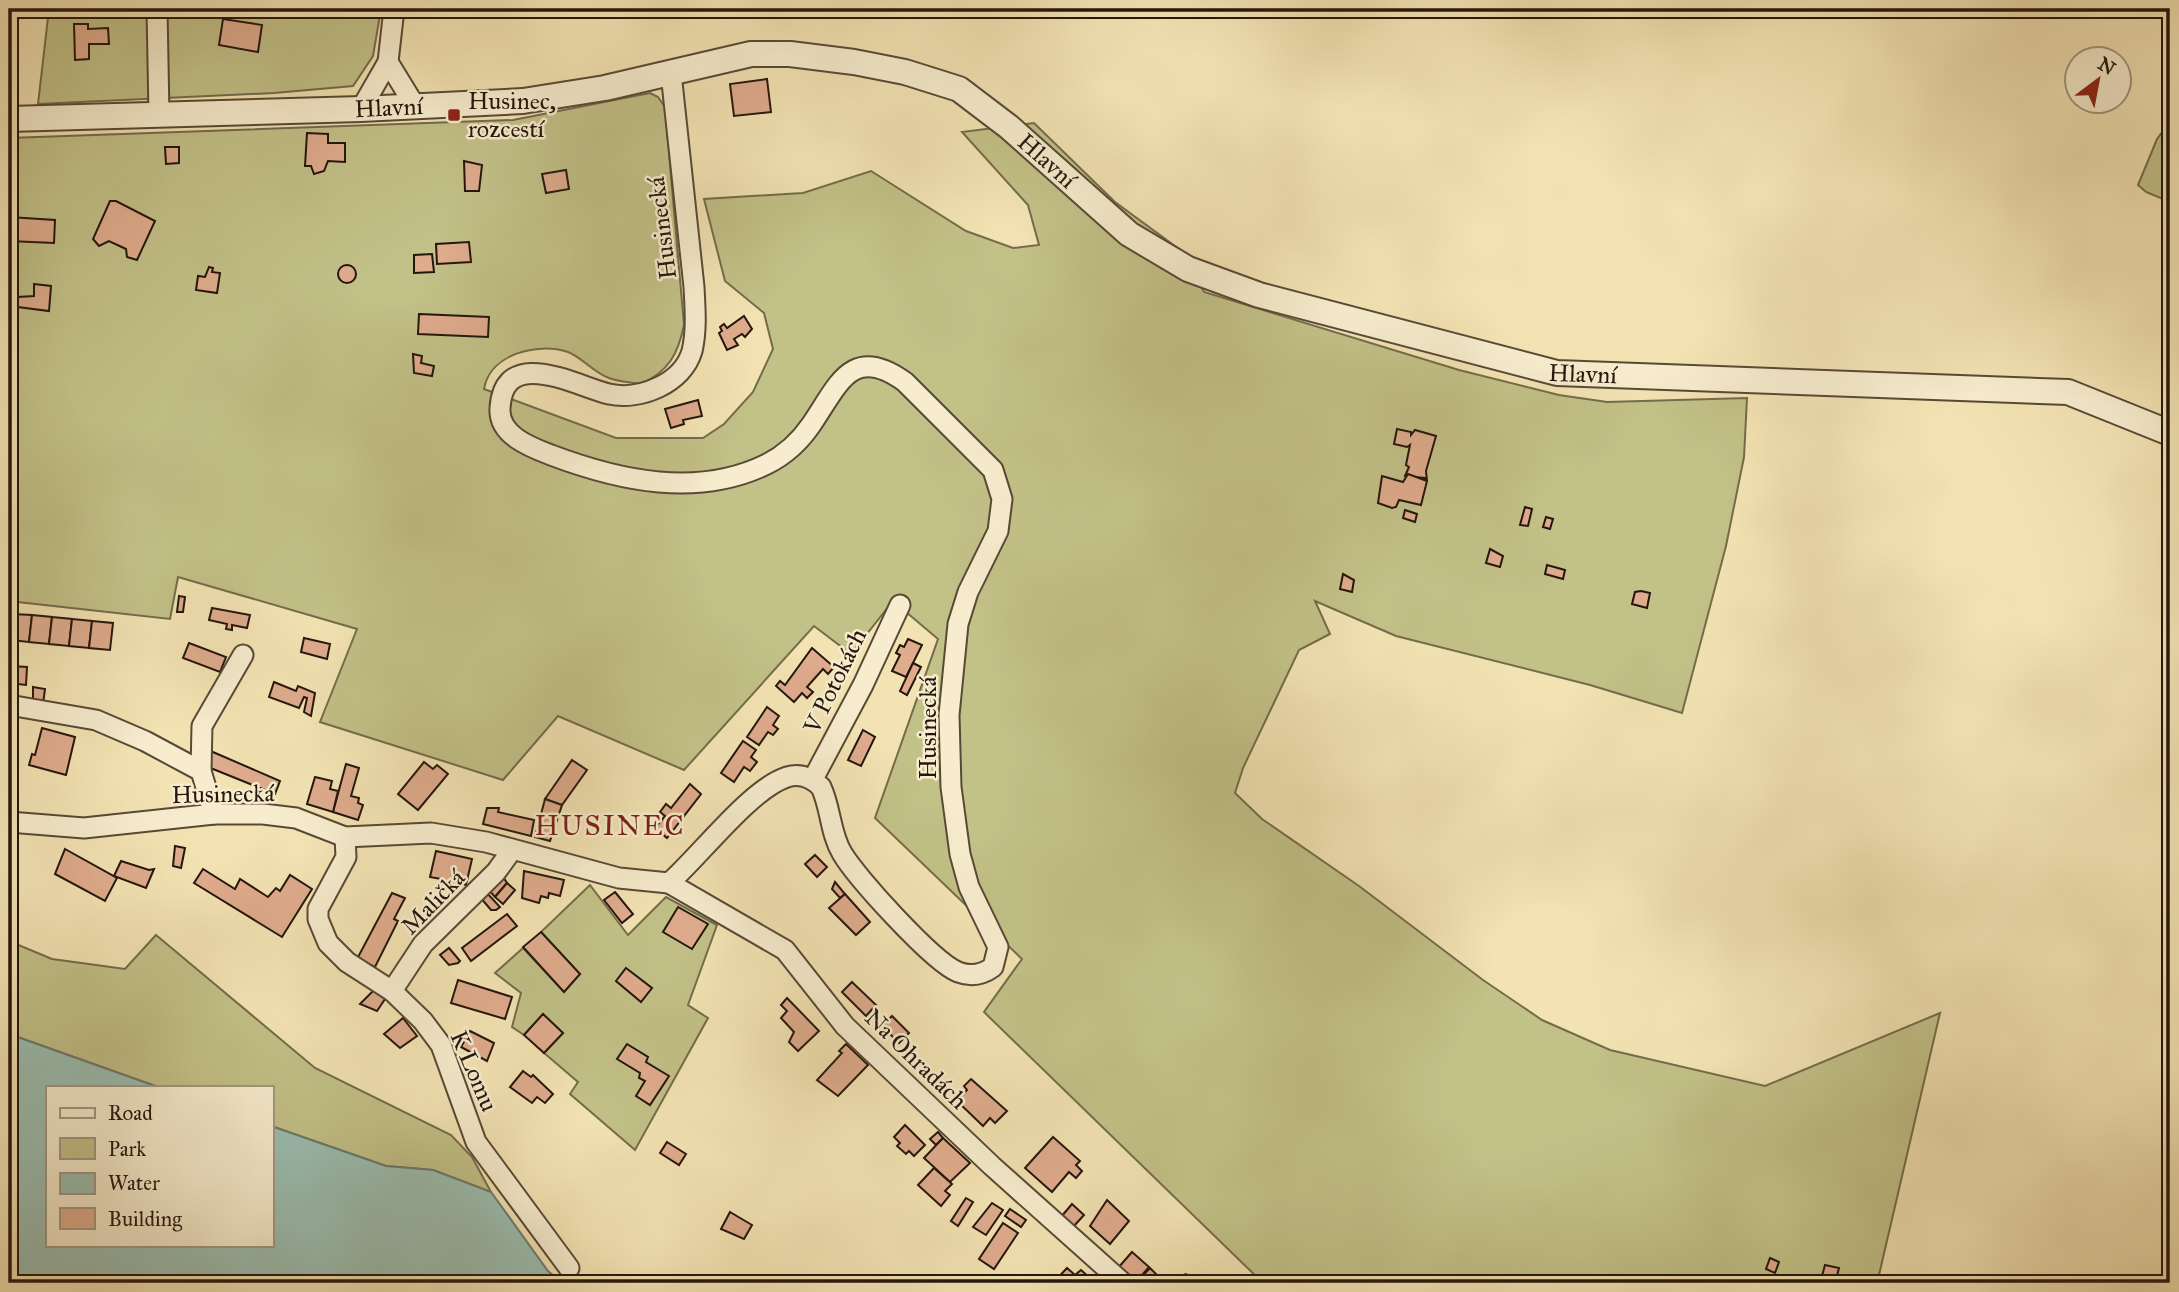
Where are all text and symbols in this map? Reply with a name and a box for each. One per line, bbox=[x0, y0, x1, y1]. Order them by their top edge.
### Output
north arrow bbox=[2064, 46, 2134, 116]
text: N bbox=[2094, 52, 2120, 80]
place label: Husinec, rozcestí bbox=[468, 86, 556, 144]
street label: Hlavní bbox=[354, 91, 425, 124]
marker: Husinec, rozcestí bbox=[446, 107, 462, 123]
street label: Hlavní bbox=[1011, 127, 1084, 196]
street label: Husinecká bbox=[641, 174, 683, 281]
street label: Hlavní bbox=[1548, 358, 1619, 390]
street label: V Potokách bbox=[796, 624, 873, 739]
street label: Husinecká bbox=[913, 676, 943, 780]
street label: Husinecká bbox=[171, 778, 276, 810]
district label: HUSINEC bbox=[534, 808, 686, 843]
street label: Maličká bbox=[395, 862, 472, 941]
street label: Na Ohradách bbox=[858, 1003, 974, 1115]
street label: K Lomu bbox=[444, 1026, 504, 1116]
legend bbox=[46, 1086, 273, 1246]
text: Road bbox=[108, 1100, 153, 1126]
text: Park bbox=[108, 1136, 146, 1162]
text: Water bbox=[108, 1170, 160, 1196]
text: Building bbox=[108, 1206, 182, 1232]

